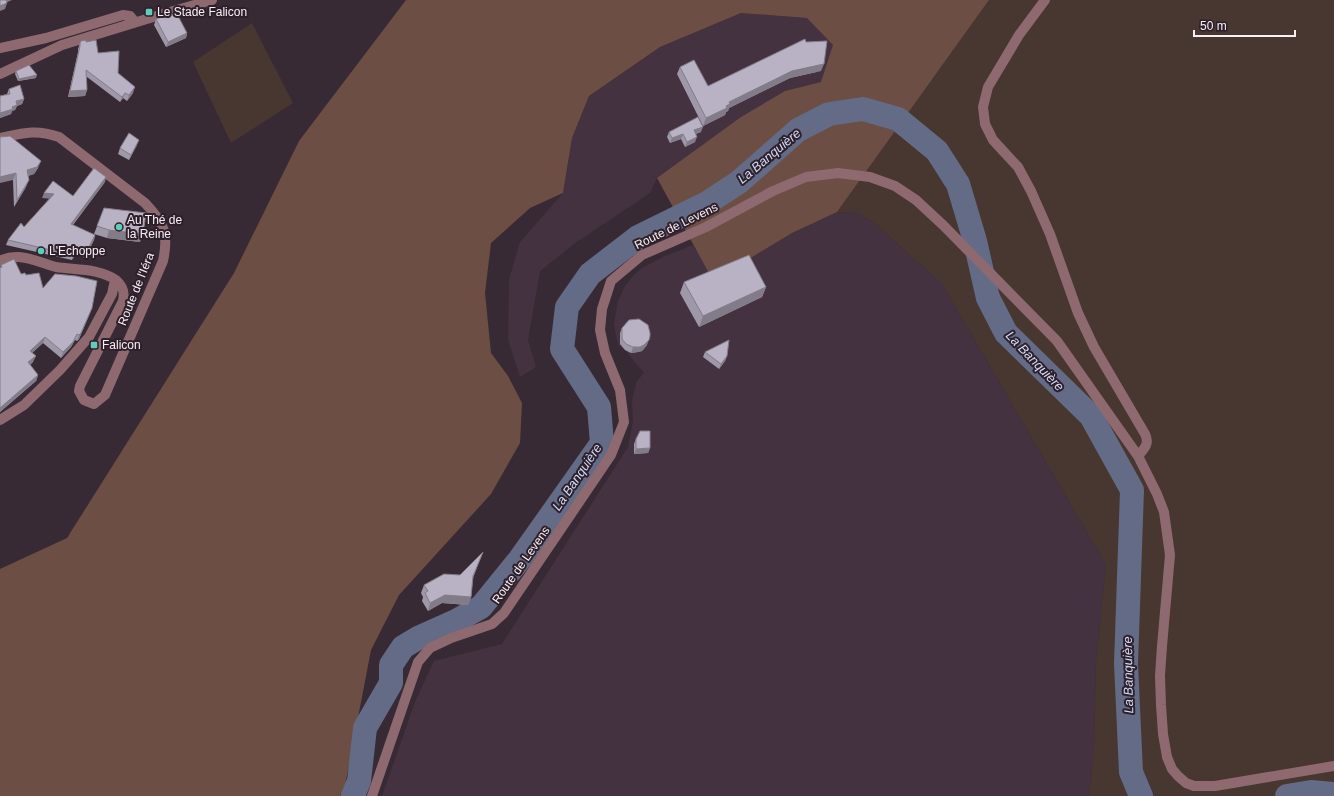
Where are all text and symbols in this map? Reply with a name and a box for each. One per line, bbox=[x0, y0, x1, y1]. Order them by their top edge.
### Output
place label: Le Stade Falicon bbox=[157, 5, 247, 19]
marker: Le Stade Falicon bbox=[144, 7, 154, 17]
scale bar bbox=[1194, 12, 1295, 38]
text: 50 m bbox=[1200, 19, 1227, 33]
water label: La Banquière bbox=[735, 125, 803, 187]
street label: Route de Levens bbox=[632, 200, 720, 252]
place label: Au Thé de la Reine bbox=[127, 213, 182, 241]
marker: Au Thé de la Reine bbox=[114, 222, 124, 232]
place label: L'Echoppe bbox=[49, 244, 106, 258]
marker: L'Echoppe bbox=[36, 246, 46, 256]
street label: Route de l'Iéra bbox=[115, 250, 157, 328]
water label: La Banquière bbox=[1003, 328, 1067, 394]
place label: Falicon bbox=[102, 338, 141, 352]
marker: Falicon bbox=[89, 340, 99, 350]
water label: La Banquière bbox=[549, 441, 605, 513]
street label: Route de Levens bbox=[489, 524, 553, 606]
water label: La Banquière bbox=[1120, 636, 1136, 714]

